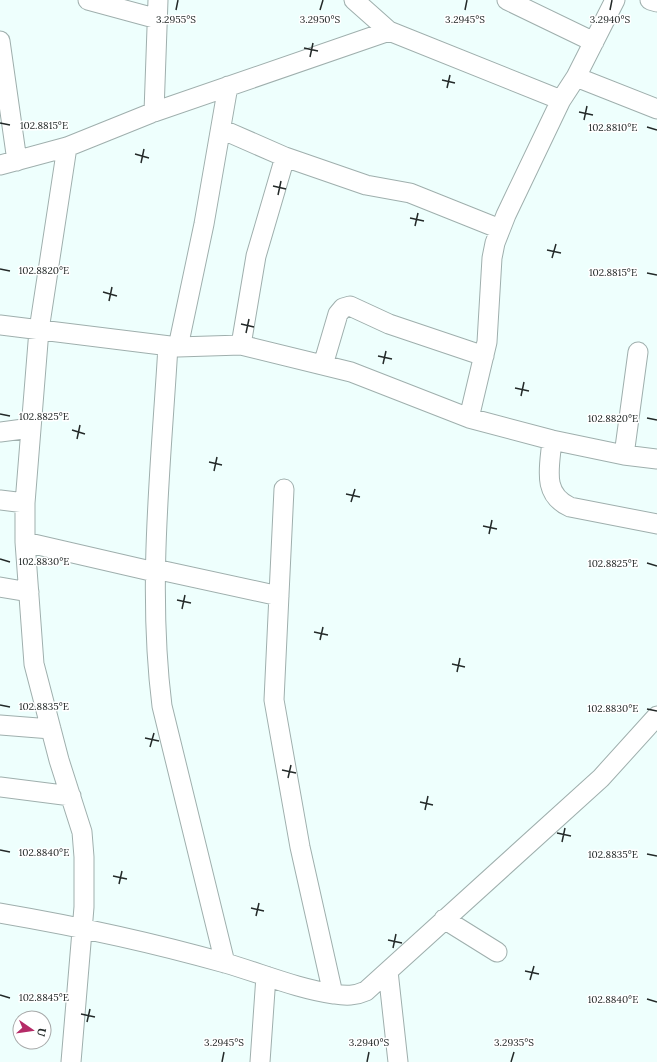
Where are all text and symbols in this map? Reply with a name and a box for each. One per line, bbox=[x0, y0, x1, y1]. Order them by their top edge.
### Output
text: 3.2955°S bbox=[156, 13, 196, 26]
text: 3.2950°S bbox=[300, 13, 341, 26]
text: 3.2945°S bbox=[445, 13, 485, 26]
text: 3.2940°S bbox=[590, 13, 631, 26]
text: 102.8815°E bbox=[20, 119, 68, 132]
text: 102.8810°E bbox=[589, 121, 637, 134]
text: 102.8820°E bbox=[19, 264, 69, 277]
text: 102.8815°E bbox=[589, 266, 637, 279]
text: 102.8825°E bbox=[19, 410, 69, 423]
text: 102.8820°E bbox=[588, 412, 638, 425]
text: 102.8830°E bbox=[19, 555, 69, 568]
text: 102.8825°E bbox=[588, 557, 638, 570]
text: 102.8835°E bbox=[19, 700, 69, 713]
text: 102.8830°E bbox=[588, 702, 638, 715]
text: 102.8840°E bbox=[19, 846, 69, 859]
text: 102.8835°E bbox=[588, 848, 638, 861]
text: 102.8845°E bbox=[19, 991, 69, 1004]
text: 102.8840°E bbox=[588, 993, 638, 1006]
north arrow bbox=[12, 1010, 52, 1050]
text: U bbox=[34, 1027, 50, 1039]
text: 3.2945°S bbox=[204, 1036, 244, 1049]
text: 3.2940°S bbox=[349, 1036, 390, 1049]
text: 3.2935°S bbox=[494, 1036, 534, 1049]

